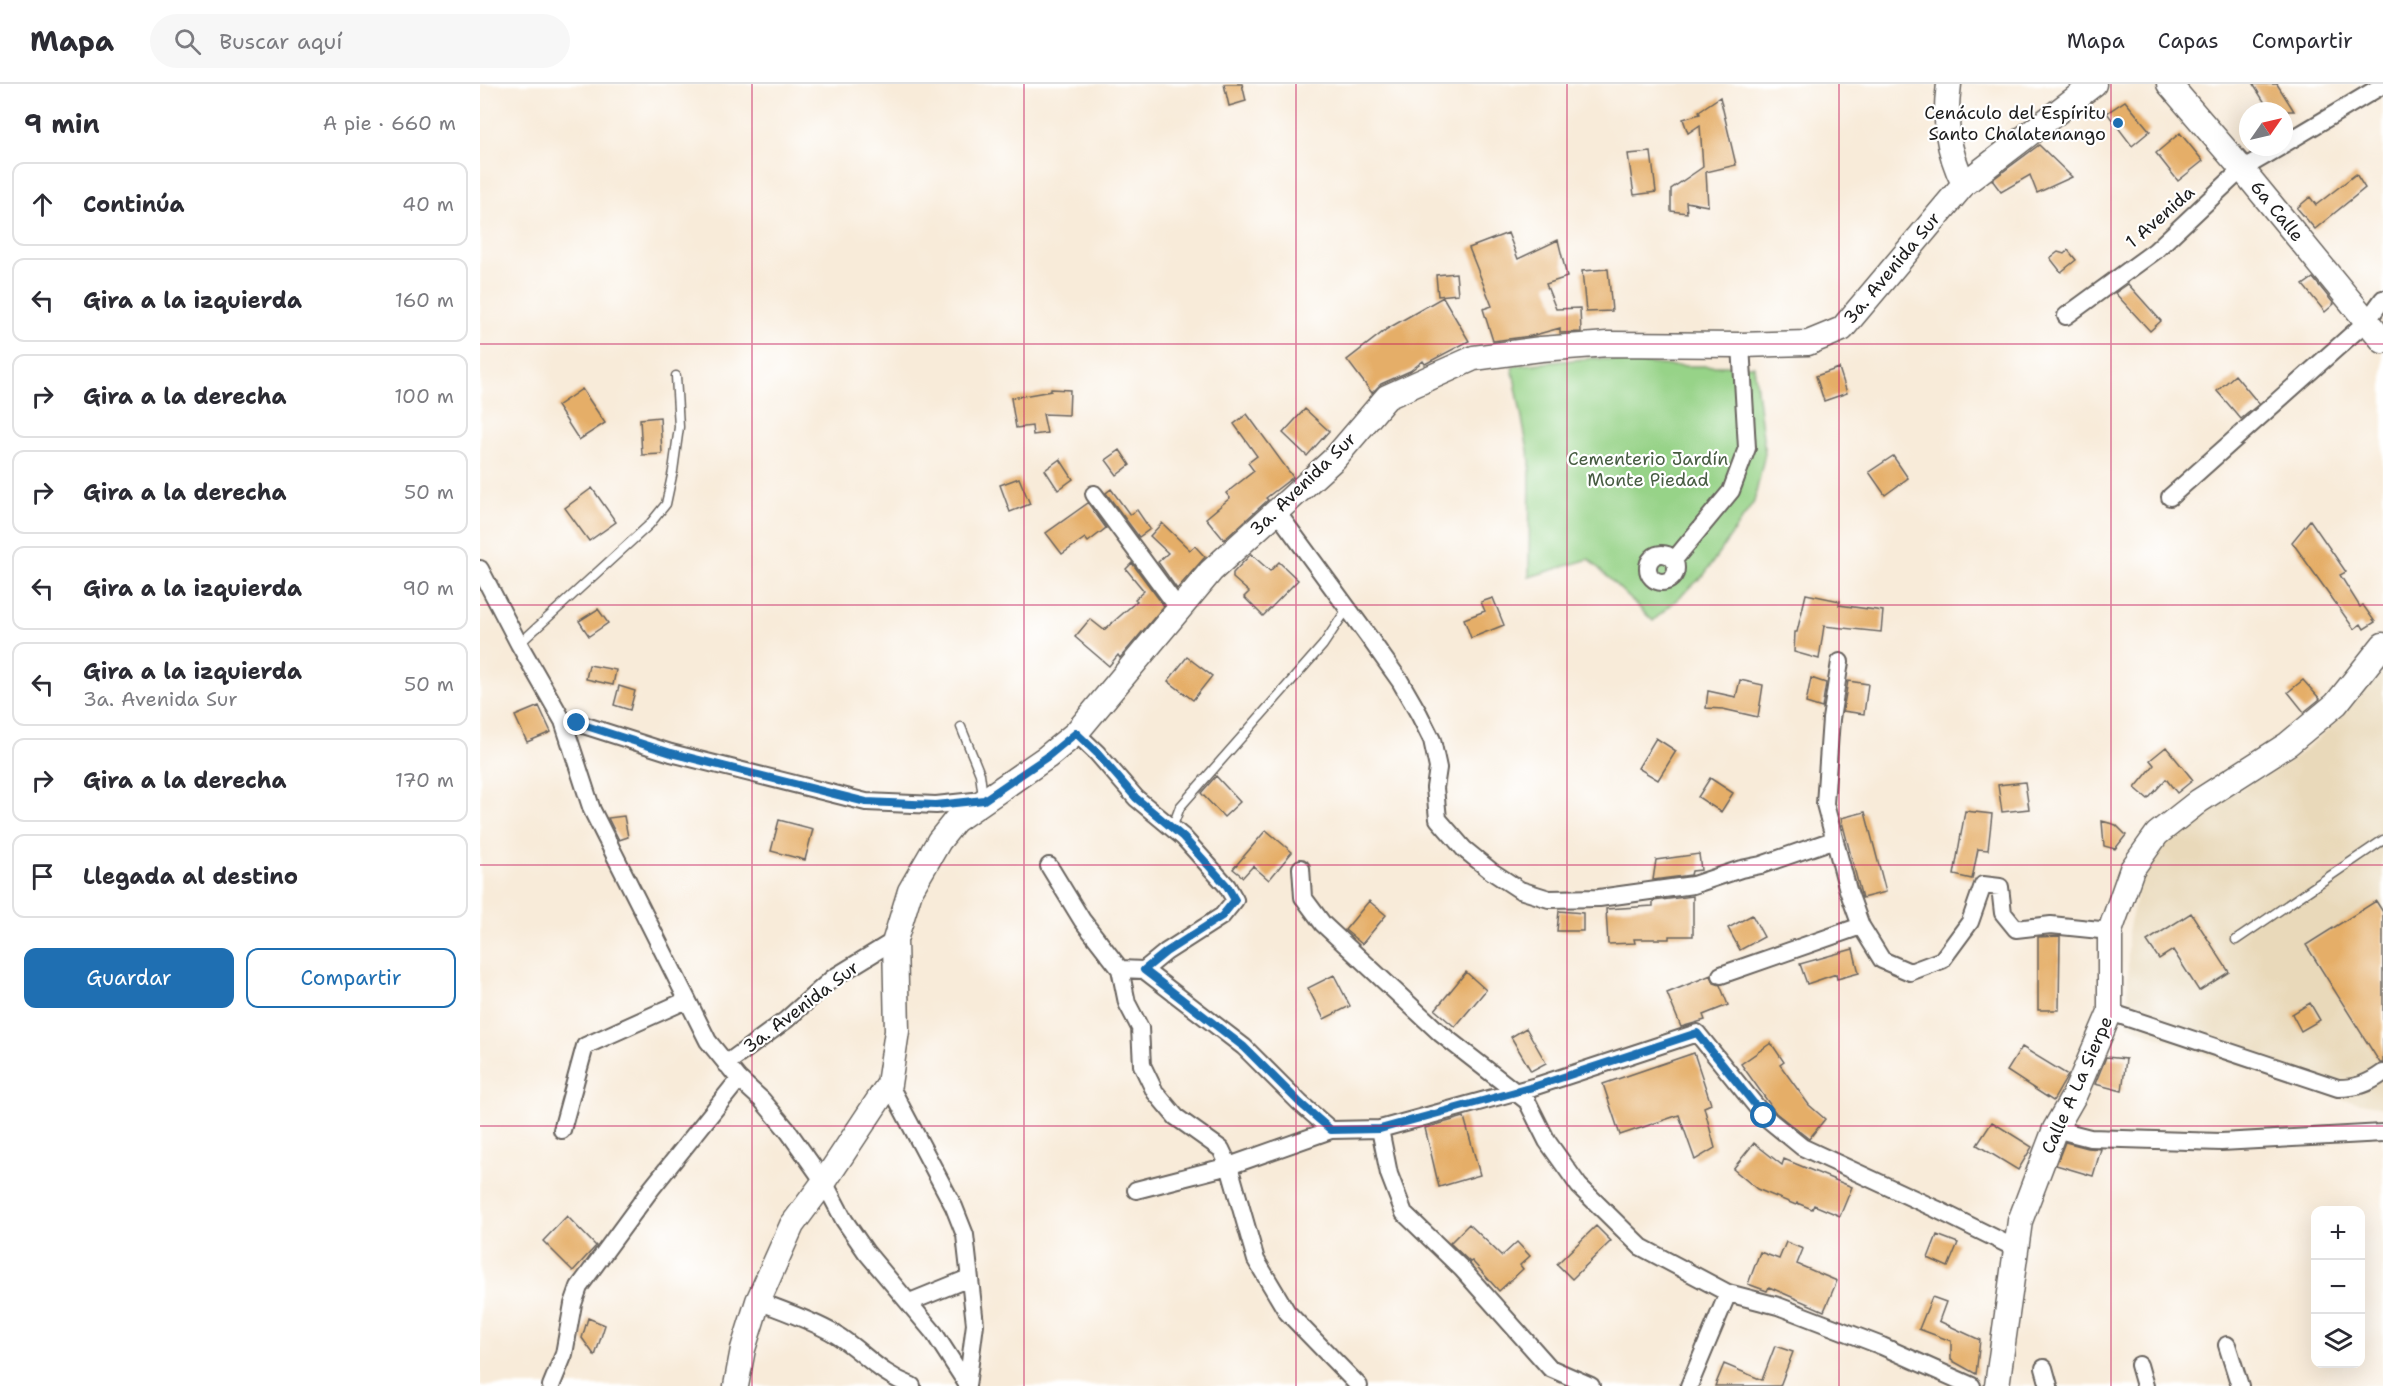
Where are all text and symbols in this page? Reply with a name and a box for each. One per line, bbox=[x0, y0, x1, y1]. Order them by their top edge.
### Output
search box bbox=[150, 14, 570, 68]
text: Mapa bbox=[30, 22, 114, 60]
icon: search bbox=[171, 25, 204, 58]
text: Buscar aquí bbox=[219, 27, 342, 56]
text: Mapa bbox=[2067, 27, 2125, 55]
text: Capas bbox=[2158, 27, 2219, 55]
text: Compartir bbox=[2252, 27, 2353, 55]
place label: Cenáculo del Espíritu Santo Chalatenango bbox=[1924, 101, 2106, 146]
north arrow bbox=[2239, 102, 2293, 156]
text: 9 min bbox=[24, 106, 100, 141]
text: A pie · 660 m bbox=[323, 110, 456, 136]
marker: Cenáculo del Espíritu Santo Chalatenango bbox=[2111, 116, 2125, 130]
street label: 6a Calle bbox=[2245, 175, 2309, 247]
street label: 1 Avenida bbox=[2120, 180, 2200, 254]
icon: ahead bbox=[26, 188, 59, 221]
text: Continúa bbox=[83, 190, 185, 219]
text: 40 m bbox=[402, 191, 454, 217]
street label: 3a. Avenida Sur bbox=[1838, 207, 1946, 329]
icon: left bbox=[26, 284, 59, 317]
text: Gira a la izquierda bbox=[83, 286, 302, 315]
text: 160 m bbox=[395, 287, 454, 313]
icon: right bbox=[26, 380, 59, 413]
text: Gira a la derecha bbox=[83, 382, 287, 411]
text: 100 m bbox=[394, 383, 454, 409]
street label: 3a. Avenida Sur bbox=[1245, 427, 1361, 541]
park label: Cementerio Jardín Monte Piedad bbox=[1568, 447, 1728, 492]
icon: right bbox=[26, 476, 59, 509]
text: Gira a la derecha bbox=[83, 478, 287, 507]
text: 50 m bbox=[404, 479, 454, 505]
icon: left bbox=[26, 572, 59, 605]
text: Gira a la izquierda bbox=[83, 574, 302, 603]
text: 90 m bbox=[402, 575, 454, 601]
text: Gira a la izquierda bbox=[83, 657, 302, 686]
icon: left bbox=[26, 668, 59, 701]
text: 50 m bbox=[404, 671, 454, 697]
text: 3a. Avenida Sur bbox=[83, 686, 238, 712]
route end bbox=[563, 709, 589, 735]
icon: right bbox=[26, 764, 59, 797]
text: Gira a la derecha bbox=[83, 766, 287, 795]
text: 170 m bbox=[395, 767, 454, 793]
icon: arrive bbox=[26, 860, 59, 893]
text: Llegada al destino bbox=[83, 862, 298, 891]
button: Guardar bbox=[24, 948, 234, 1008]
button: Compartir bbox=[246, 948, 456, 1008]
street label: 3a. Avenida Sur bbox=[738, 956, 864, 1058]
street label: Calle A La Sierpe bbox=[2036, 1012, 2118, 1158]
route start bbox=[1750, 1102, 1776, 1128]
map controls bbox=[2311, 1206, 2365, 1368]
button: + bbox=[2311, 1206, 2365, 1260]
button: − bbox=[2311, 1260, 2365, 1314]
button: layers bbox=[2311, 1314, 2365, 1368]

